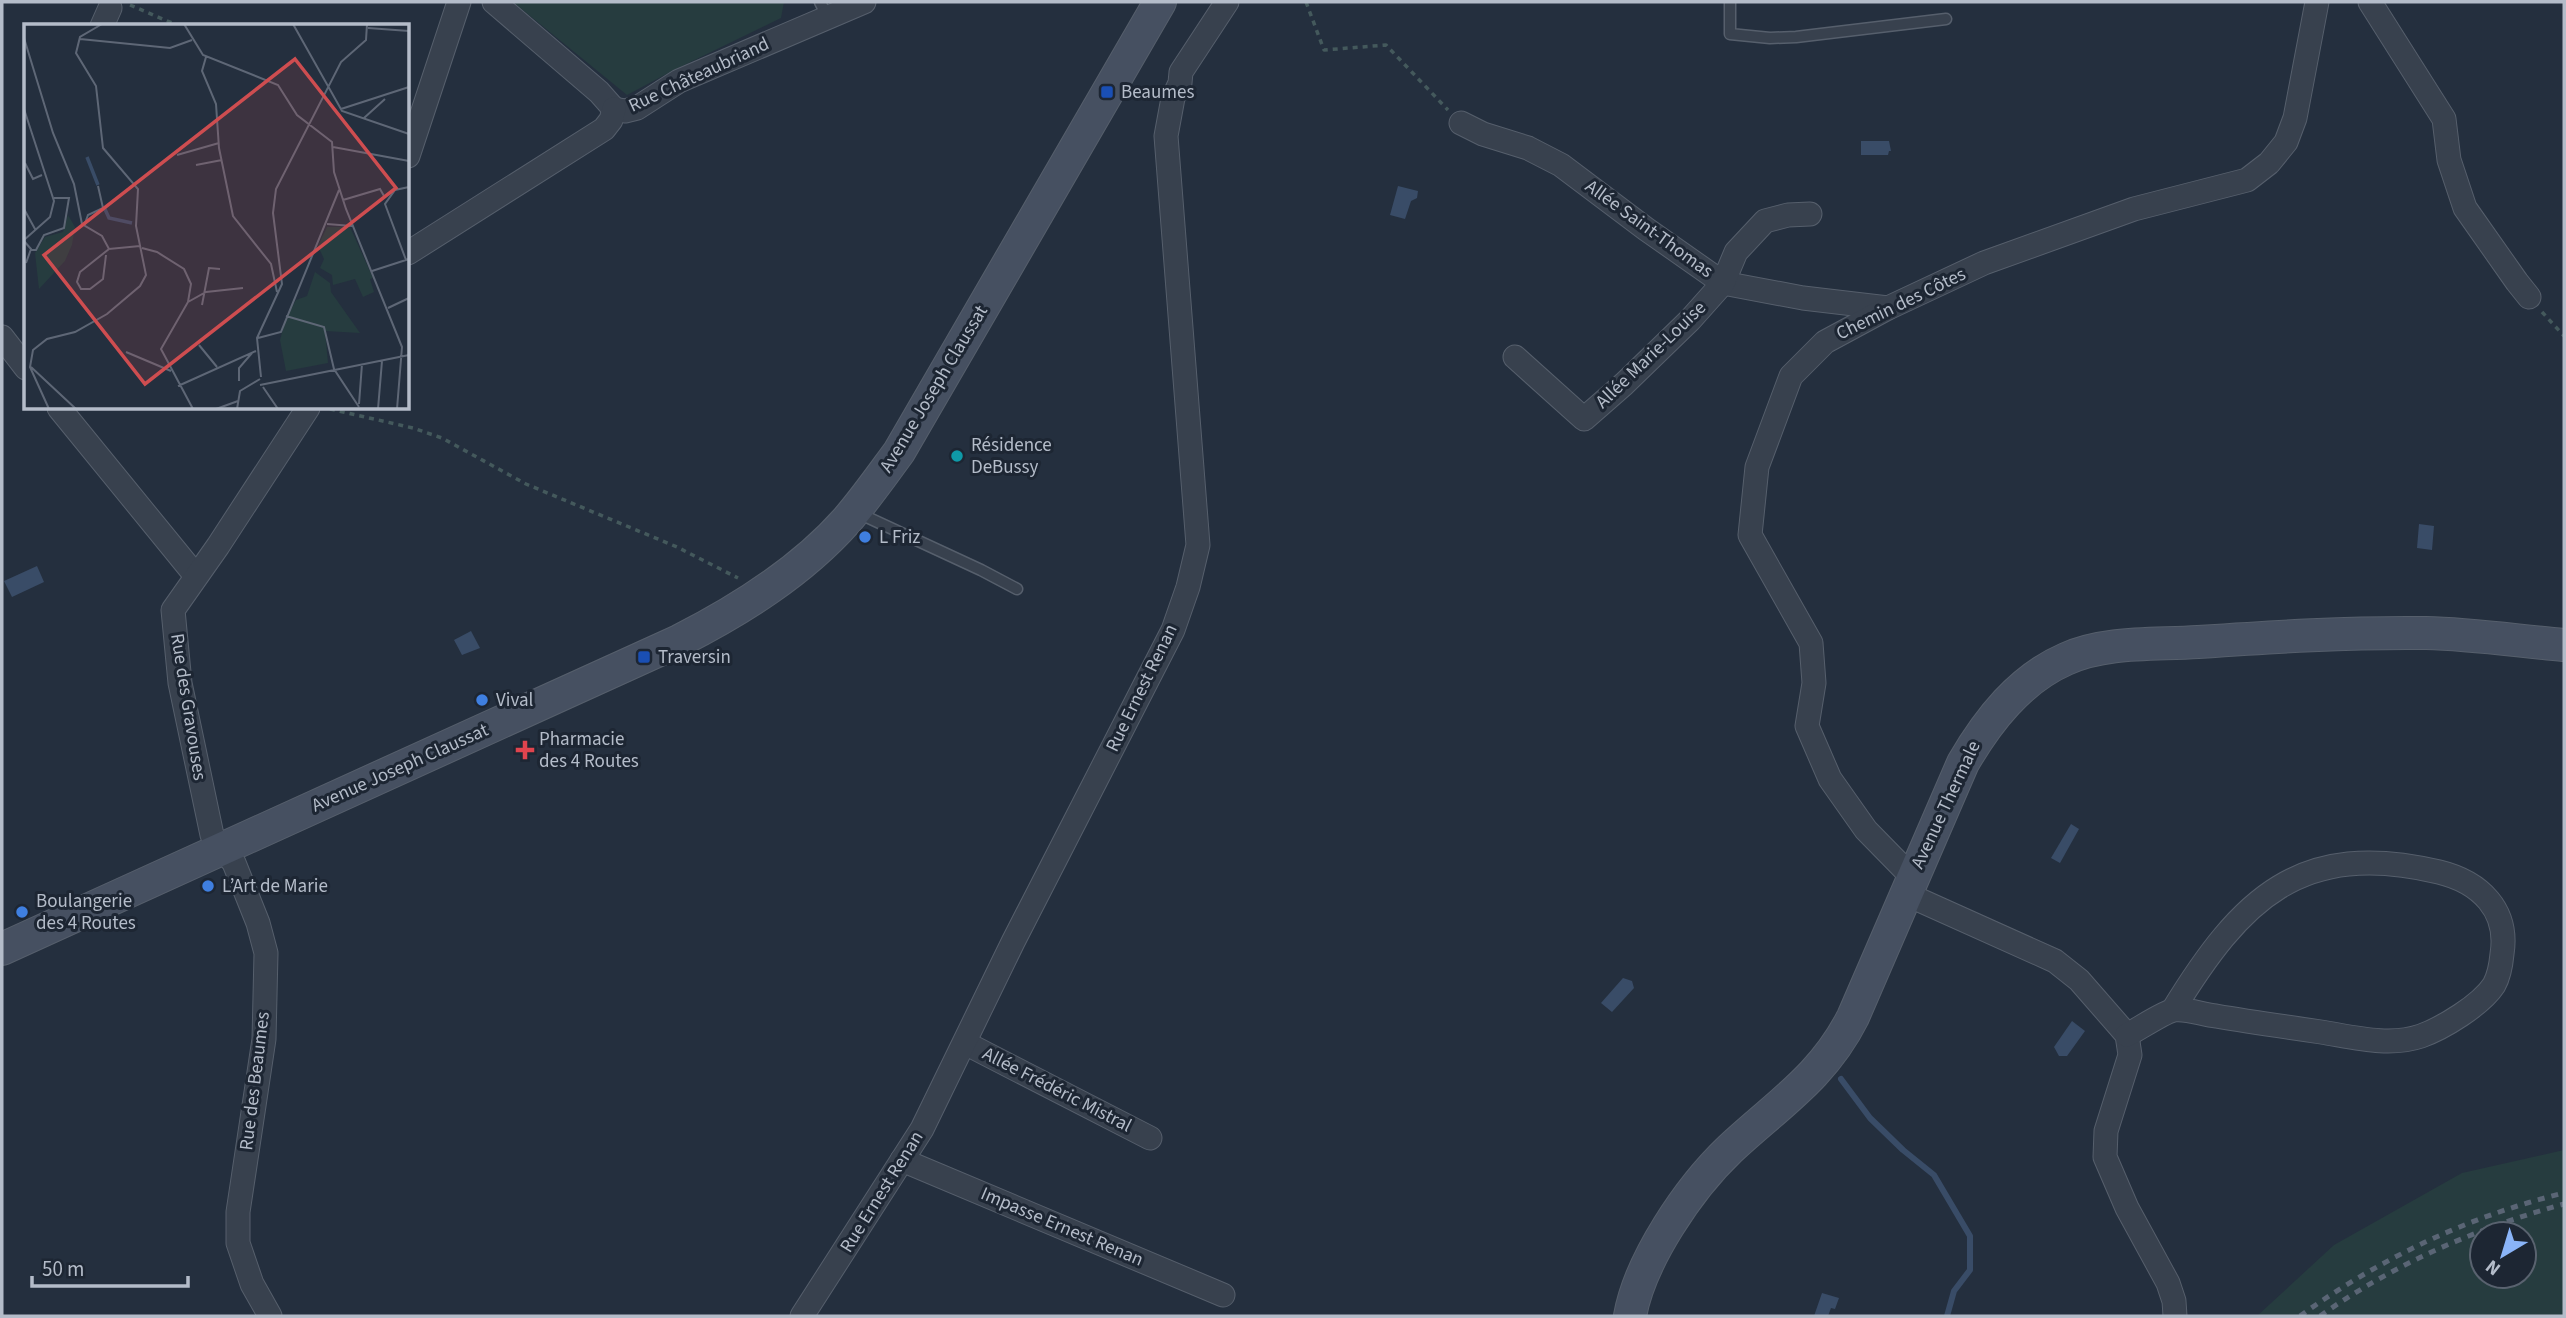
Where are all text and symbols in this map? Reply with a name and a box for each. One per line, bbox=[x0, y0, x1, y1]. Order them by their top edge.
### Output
inset map bbox=[24, 24, 410, 410]
street label: Rue Châteaubriand bbox=[624, 31, 774, 119]
place label: Beaumes bbox=[1121, 79, 1194, 106]
marker: Beaumes bbox=[1099, 84, 1115, 100]
street label: Allée Saint-Thomas bbox=[1579, 173, 1719, 285]
street label: Chemin des Côtes bbox=[1832, 261, 1970, 347]
street label: Allée Marie-Louise bbox=[1590, 295, 1712, 415]
street label: Avenue Joseph Claussat bbox=[873, 300, 995, 478]
place label: Résidence DeBussy bbox=[971, 432, 1052, 481]
marker: Résidence DeBussy bbox=[949, 448, 965, 464]
place label: L Friz bbox=[879, 524, 920, 551]
marker: L Friz bbox=[857, 529, 873, 545]
street label: Rue Ernest Renan bbox=[1099, 620, 1185, 756]
street label: Rue des Gravouses bbox=[163, 632, 213, 782]
place label: Traversin bbox=[658, 644, 731, 671]
marker: Traversin bbox=[636, 649, 652, 665]
place label: Vival bbox=[496, 687, 534, 714]
marker: Vival bbox=[474, 692, 490, 708]
street label: Avenue Joseph Claussat bbox=[307, 717, 493, 819]
place label: Pharmacie des 4 Routes bbox=[539, 726, 639, 775]
street label: Avenue Thermale bbox=[1904, 737, 1988, 873]
marker: Pharmacie des 4 Routes bbox=[517, 742, 533, 758]
place label: L’Art de Marie bbox=[222, 873, 328, 900]
marker: L’Art de Marie bbox=[200, 878, 216, 894]
place label: Boulangerie des 4 Routes bbox=[36, 888, 136, 937]
marker: Boulangerie des 4 Routes bbox=[14, 904, 30, 920]
street label: Rue des Beaumes bbox=[233, 1010, 277, 1152]
street label: Allée Frédéric Mistral bbox=[978, 1041, 1136, 1139]
street label: Rue Ernest Renan bbox=[834, 1126, 930, 1258]
street label: Impasse Ernest Renan bbox=[976, 1181, 1148, 1273]
north arrow bbox=[2468, 1220, 2538, 1290]
scale bar bbox=[32, 1244, 187, 1288]
text: N bbox=[2480, 1253, 2507, 1282]
text: 50 m bbox=[42, 1254, 84, 1284]

